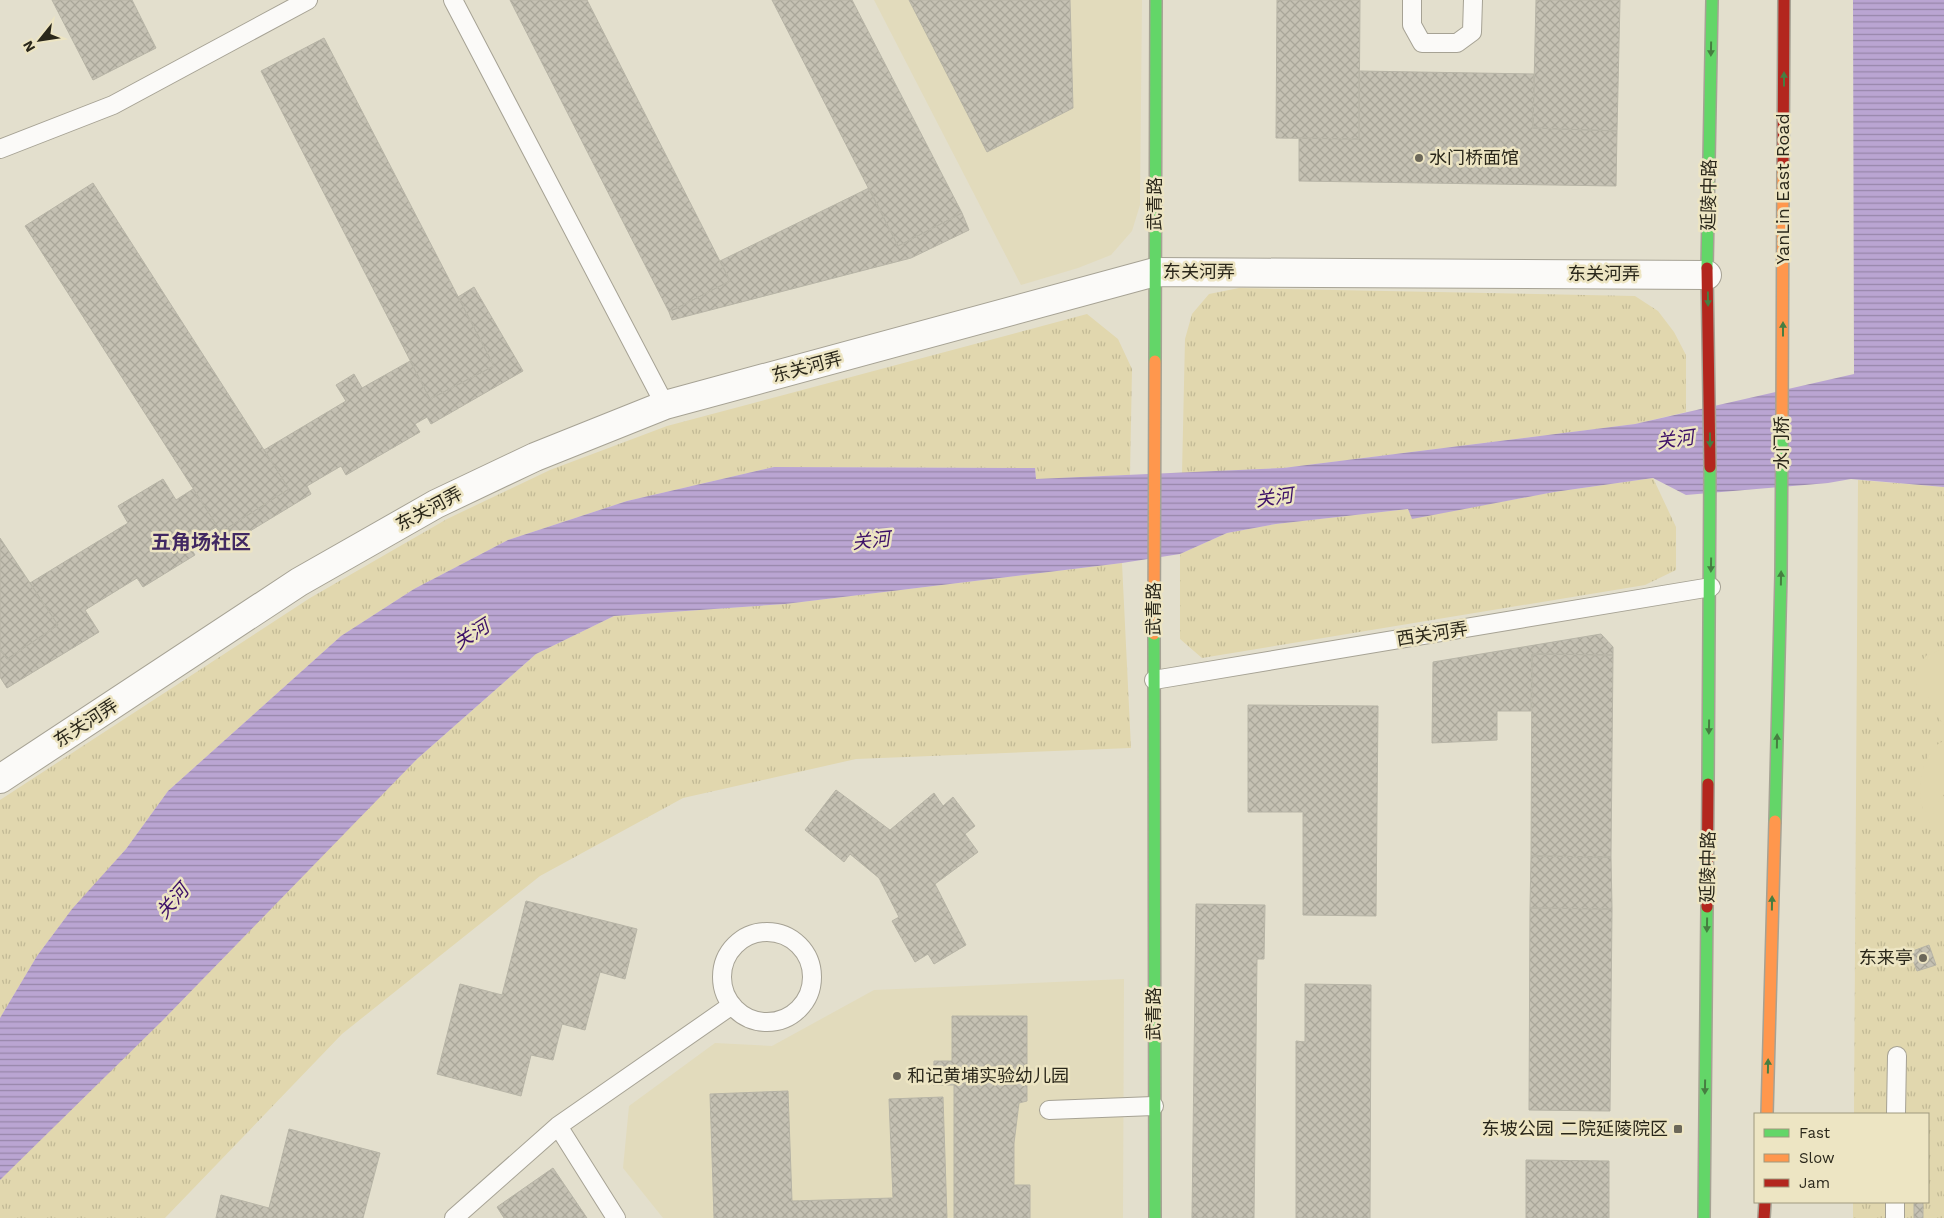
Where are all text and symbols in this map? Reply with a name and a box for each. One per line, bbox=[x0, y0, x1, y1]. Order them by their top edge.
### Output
north arrow bbox=[15, 15, 65, 65]
text: N bbox=[19, 38, 38, 55]
one-way arrow bbox=[1707, 41, 1715, 57]
one-way arrow bbox=[1780, 71, 1788, 87]
street label: YanLin East Road bbox=[1772, 113, 1793, 265]
place label: 水门桥面馆 bbox=[1429, 147, 1519, 168]
marker: 水门桥面馆 bbox=[1413, 152, 1425, 164]
street label: 延陵中路 bbox=[1697, 159, 1720, 231]
street label: 武青路 bbox=[1144, 177, 1165, 231]
street label: 东关河弄 bbox=[1163, 261, 1235, 282]
street label: 东关河弄 bbox=[1568, 263, 1640, 284]
one-way arrow bbox=[1704, 291, 1712, 307]
one-way arrow bbox=[1779, 321, 1787, 337]
street label: 东关河弄 bbox=[769, 347, 844, 386]
street label: 水门桥 bbox=[1771, 416, 1792, 470]
water label: 关河 bbox=[1655, 425, 1699, 454]
one-way arrow bbox=[1706, 432, 1714, 448]
street label: 东关河弄 bbox=[392, 482, 465, 535]
water label: 关河 bbox=[1254, 483, 1298, 512]
water label: 关河 bbox=[851, 527, 895, 554]
district label: 五角场社区 bbox=[151, 530, 251, 554]
one-way arrow bbox=[1707, 557, 1715, 573]
one-way arrow bbox=[1777, 570, 1785, 586]
street label: 武青路 bbox=[1143, 582, 1164, 636]
water label: 关河 bbox=[449, 612, 497, 654]
street label: 西关河弄 bbox=[1395, 618, 1469, 650]
street label: 东关河弄 bbox=[50, 694, 122, 751]
one-way arrow bbox=[1705, 719, 1713, 735]
one-way arrow bbox=[1773, 732, 1781, 748]
street label: 延陵中路 bbox=[1696, 831, 1719, 903]
water label: 关河 bbox=[151, 876, 196, 923]
one-way arrow bbox=[1769, 895, 1777, 911]
one-way arrow bbox=[1703, 917, 1711, 933]
place label: 东来亭 bbox=[1859, 947, 1913, 968]
marker: 东来亭 bbox=[1917, 952, 1929, 964]
street label: 武青路 bbox=[1143, 987, 1164, 1041]
one-way arrow bbox=[1764, 1057, 1772, 1073]
place label: 和记黄埔实验幼儿园 bbox=[907, 1065, 1069, 1086]
marker: 和记黄埔实验幼儿园 bbox=[891, 1070, 903, 1082]
one-way arrow bbox=[1701, 1079, 1709, 1095]
legend bbox=[1754, 1113, 1929, 1203]
place label: 东坡公园 二院延陵院区 bbox=[1482, 1118, 1668, 1139]
marker: 东坡公园 二院延陵院区 bbox=[1672, 1123, 1684, 1135]
text: Fast bbox=[1799, 1124, 1831, 1142]
text: Slow bbox=[1799, 1149, 1835, 1167]
text: Jam bbox=[1799, 1174, 1830, 1192]

